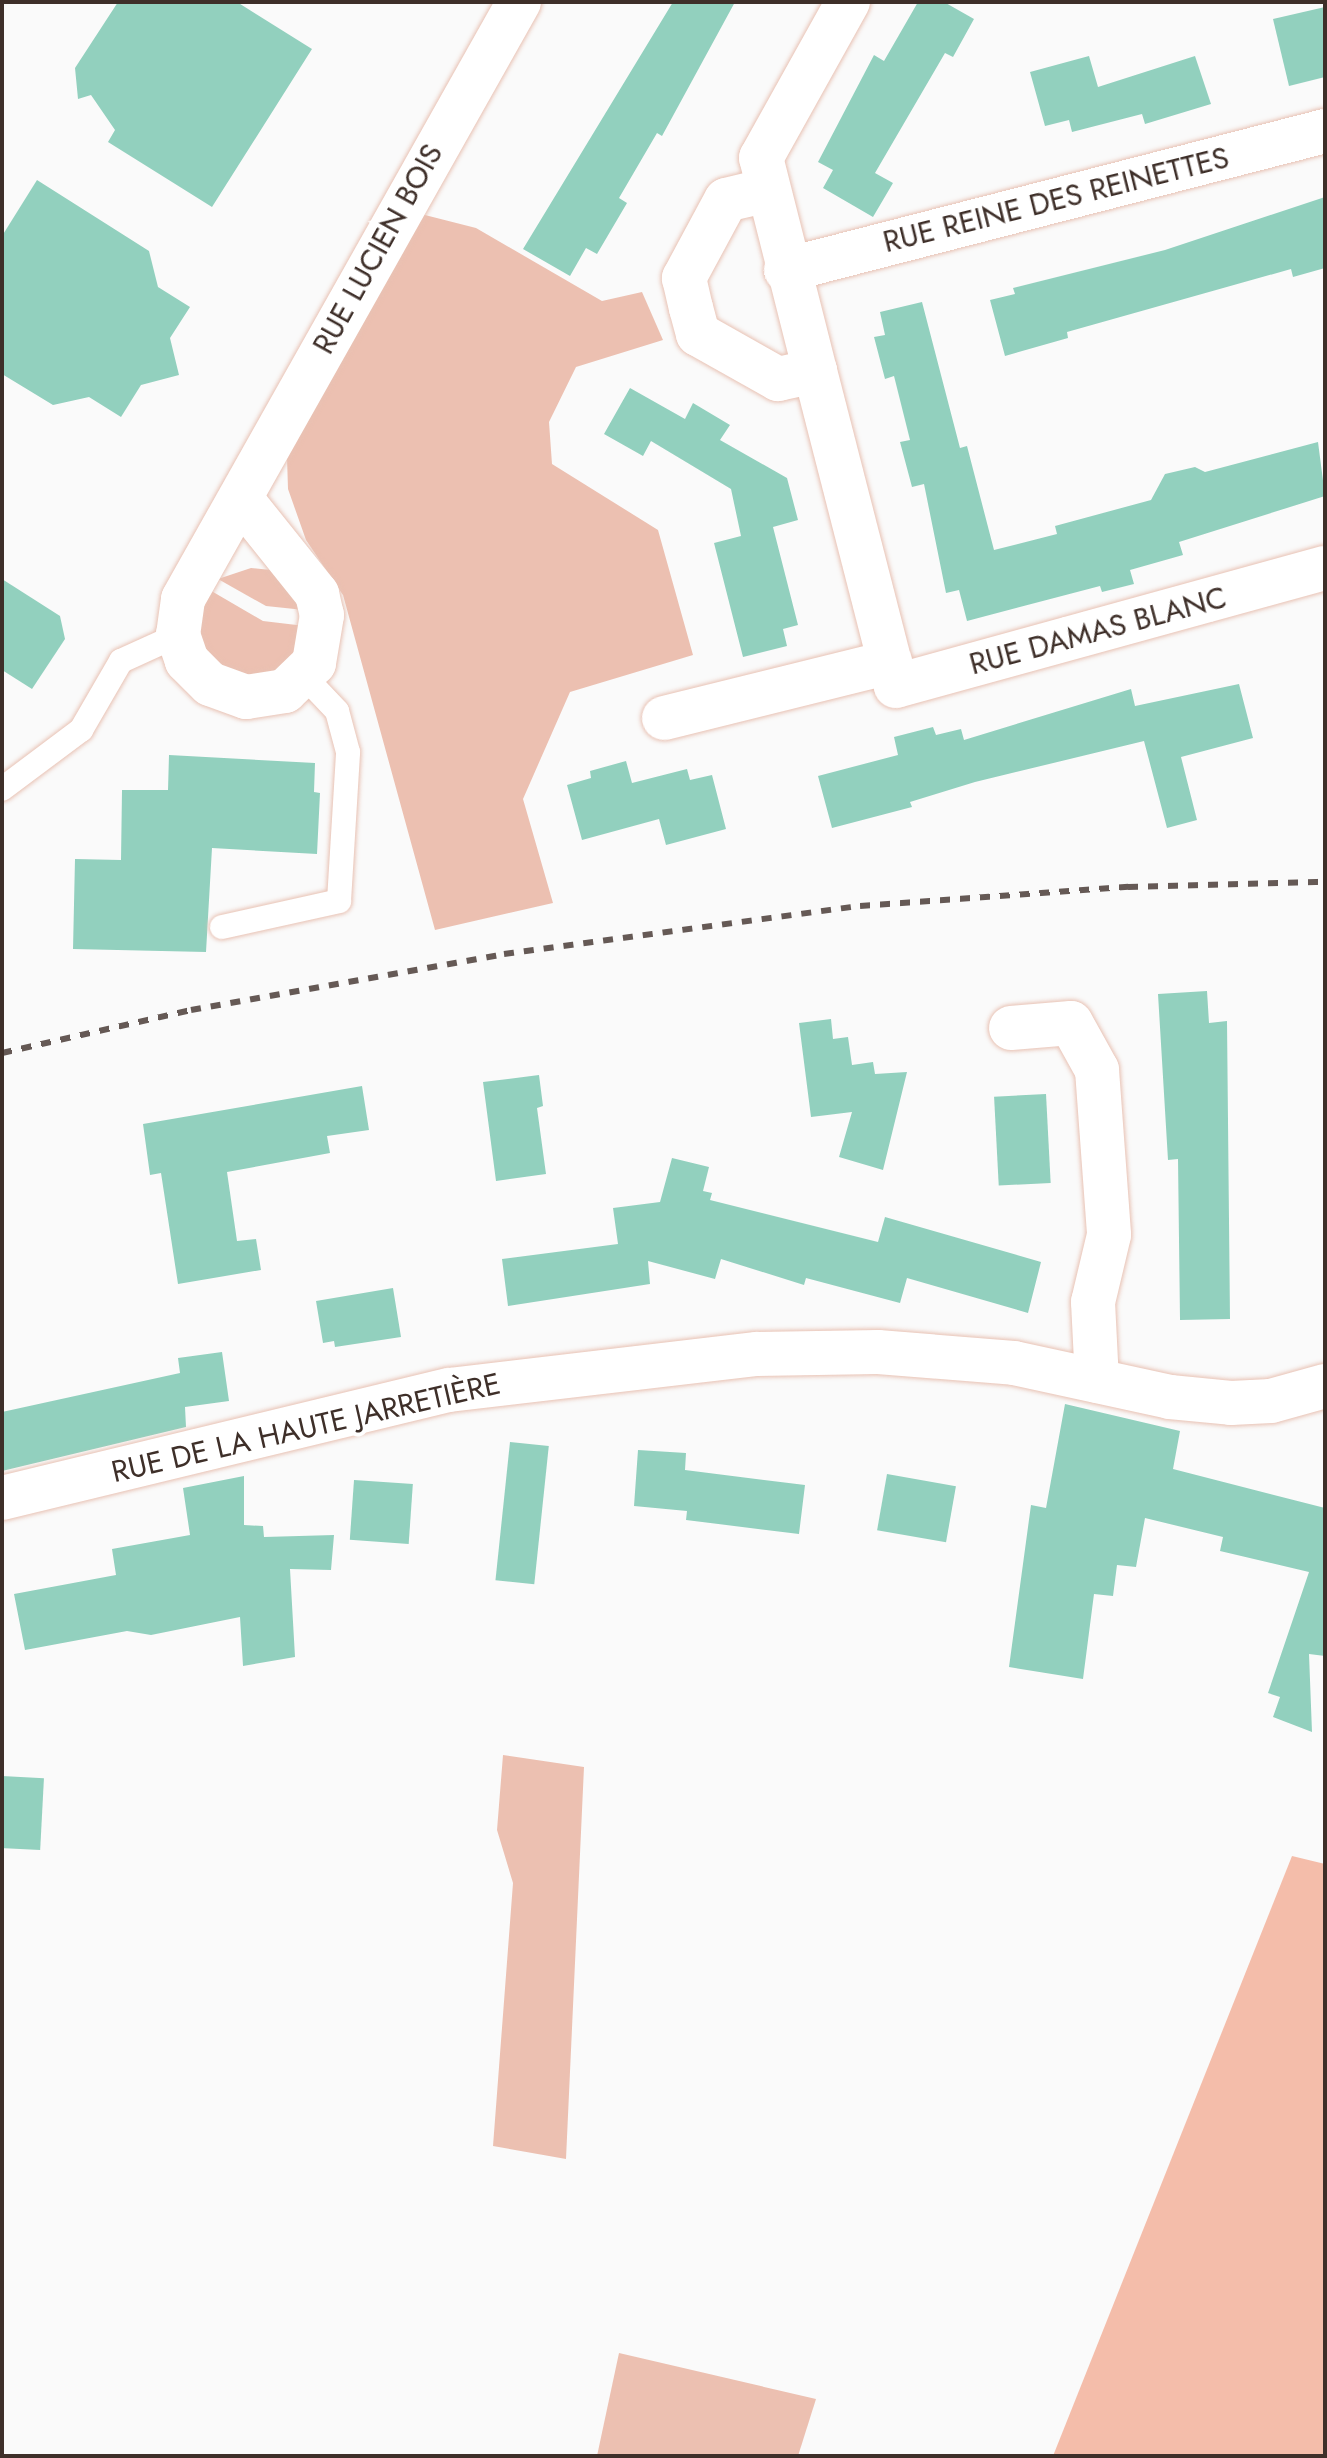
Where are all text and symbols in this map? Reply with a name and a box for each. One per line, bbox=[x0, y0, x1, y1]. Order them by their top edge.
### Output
street label: RUE LUCIEN BOIS bbox=[305, 138, 451, 360]
street label: RUE REINE DES REINETTES bbox=[879, 140, 1233, 260]
street label: RUE DAMAS BLANC bbox=[966, 579, 1230, 683]
street label: RUE DE LA HAUTE JARRETIÈRE bbox=[108, 1366, 504, 1490]

